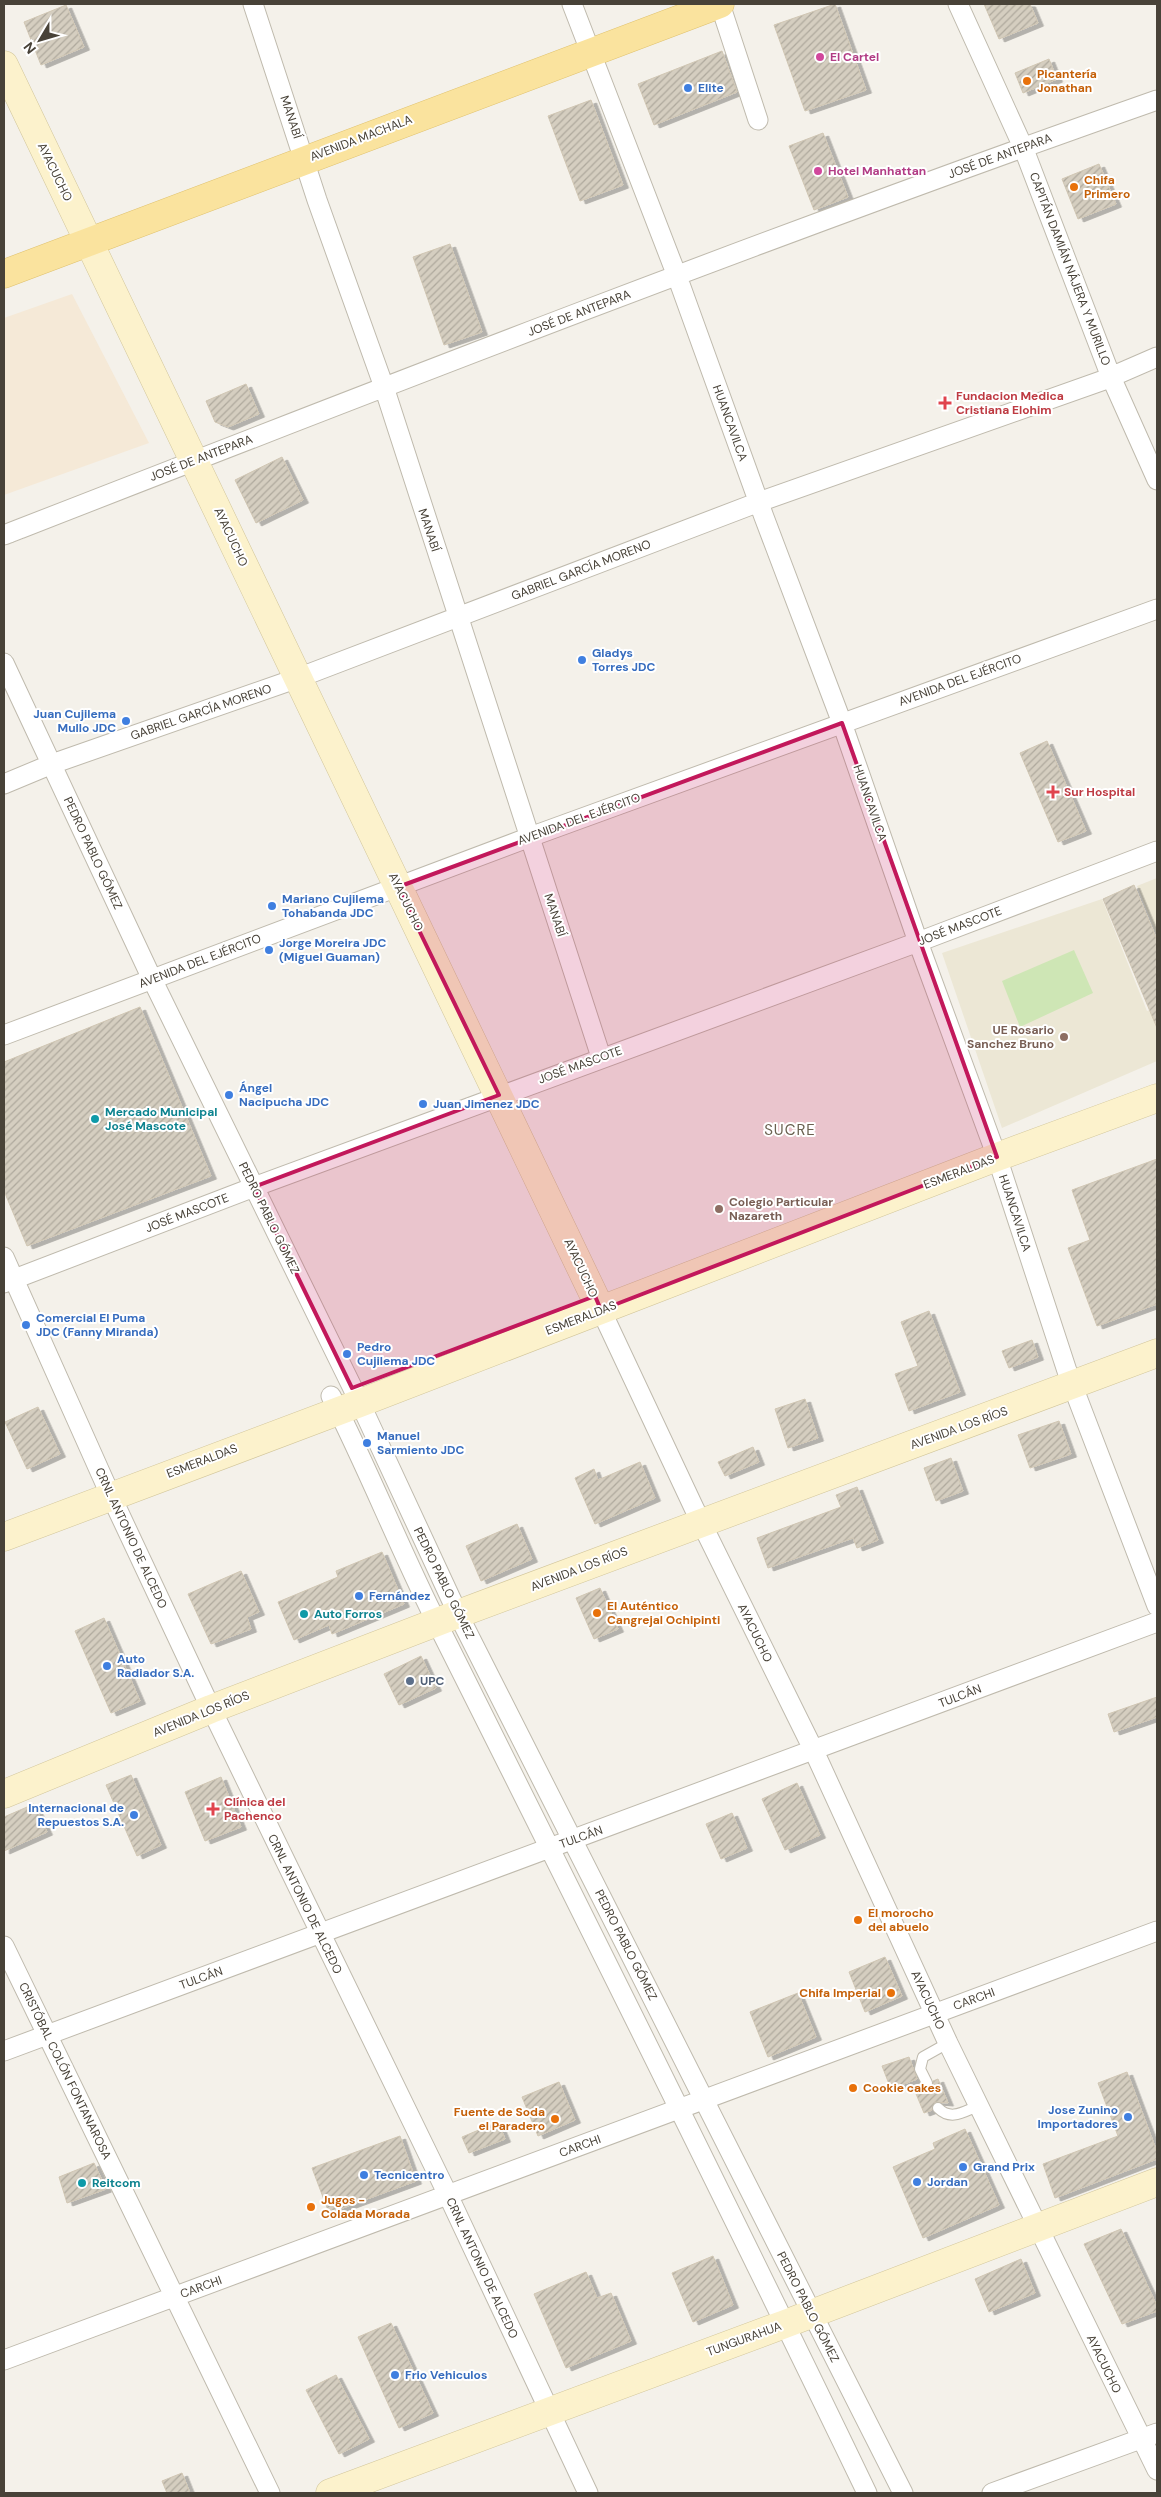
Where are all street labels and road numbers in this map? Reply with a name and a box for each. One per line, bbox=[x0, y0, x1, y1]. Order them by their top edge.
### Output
street label: MANABÍ bbox=[277, 93, 306, 141]
street label: AVENIDA MACHALA bbox=[308, 111, 414, 165]
street label: JOSÉ DE ANTEPARA bbox=[946, 130, 1054, 182]
street label: AYACUCHO bbox=[34, 140, 76, 204]
street label: CAPITÁN DAMIÁN NÁJERA Y MURILLO bbox=[1026, 170, 1114, 368]
street label: JOSÉ DE ANTEPARA bbox=[525, 286, 633, 340]
street label: HUANCAVILCA bbox=[709, 383, 751, 463]
street label: JOSÉ DE ANTEPARA bbox=[147, 431, 255, 485]
street label: AYACUCHO bbox=[210, 505, 252, 569]
street label: MANABÍ bbox=[415, 506, 444, 554]
street label: GABRIEL GARCÍA MORENO bbox=[509, 536, 653, 604]
street label: AVENIDA DEL EJÉRCITO bbox=[896, 650, 1024, 710]
street label: GABRIEL GARCÍA MORENO bbox=[128, 680, 274, 744]
street label: HUANCAVILCA bbox=[849, 763, 891, 843]
street label: AVENIDA DEL EJÉRCITO bbox=[515, 789, 643, 849]
street label: PEDRO PABLO GÓMEZ bbox=[60, 794, 126, 912]
street label: AYACUCHO bbox=[385, 870, 427, 934]
street label: MANABÍ bbox=[541, 891, 570, 939]
street label: JOSÉ MASCOTE bbox=[916, 903, 1004, 949]
street label: AVENIDA DEL EJÉRCITO bbox=[137, 930, 263, 992]
street label: JOSÉ MASCOTE bbox=[536, 1042, 624, 1088]
street label: ESMERALDAS bbox=[921, 1151, 997, 1193]
street label: PEDRO PABLO GÓMEZ bbox=[235, 1159, 303, 1277]
street label: HUANCAVILCA bbox=[995, 1173, 1035, 1253]
street label: JOSÉ MASCOTE bbox=[143, 1190, 231, 1236]
street label: AYACUCHO bbox=[560, 1236, 602, 1300]
street label: ESMERALDAS bbox=[543, 1297, 619, 1339]
street label: AVENIDA LOS RÍOS bbox=[908, 1403, 1010, 1453]
street label: ESMERALDAS bbox=[164, 1440, 240, 1482]
street label: CRNL ANTONIO DE ALCEDO bbox=[91, 1465, 171, 1611]
street label: PEDRO PABLO GÓMEZ bbox=[410, 1524, 478, 1642]
street label: AVENIDA LOS RÍOS bbox=[528, 1543, 630, 1595]
street label: AYACUCHO bbox=[734, 1601, 776, 1665]
street label: TULCÁN bbox=[936, 1681, 984, 1711]
street label: AVENIDA LOS RÍOS bbox=[150, 1687, 252, 1741]
street label: TULCÁN bbox=[557, 1822, 605, 1852]
street label: CRNL ANTONIO DE ALCEDO bbox=[264, 1831, 346, 1977]
street label: PEDRO PABLO GÓMEZ bbox=[591, 1887, 661, 2003]
street label: TULCÁN bbox=[177, 1963, 225, 1993]
street label: AYACUCHO bbox=[907, 1968, 949, 2032]
street label: CRISTÓBAL COLÓN FONTANAROSA bbox=[15, 1980, 115, 2162]
street label: CARCHI bbox=[951, 1984, 997, 2014]
street label: CARCHI bbox=[557, 2131, 603, 2161]
street label: CRNL ANTONIO DE ALCEDO bbox=[442, 2195, 522, 2341]
street label: PEDRO PABLO GÓMEZ bbox=[773, 2249, 843, 2365]
street label: CARCHI bbox=[178, 2272, 224, 2302]
street label: TUNGURAHUA bbox=[704, 2318, 784, 2360]
street label: AYACUCHO bbox=[1083, 2332, 1125, 2396]

